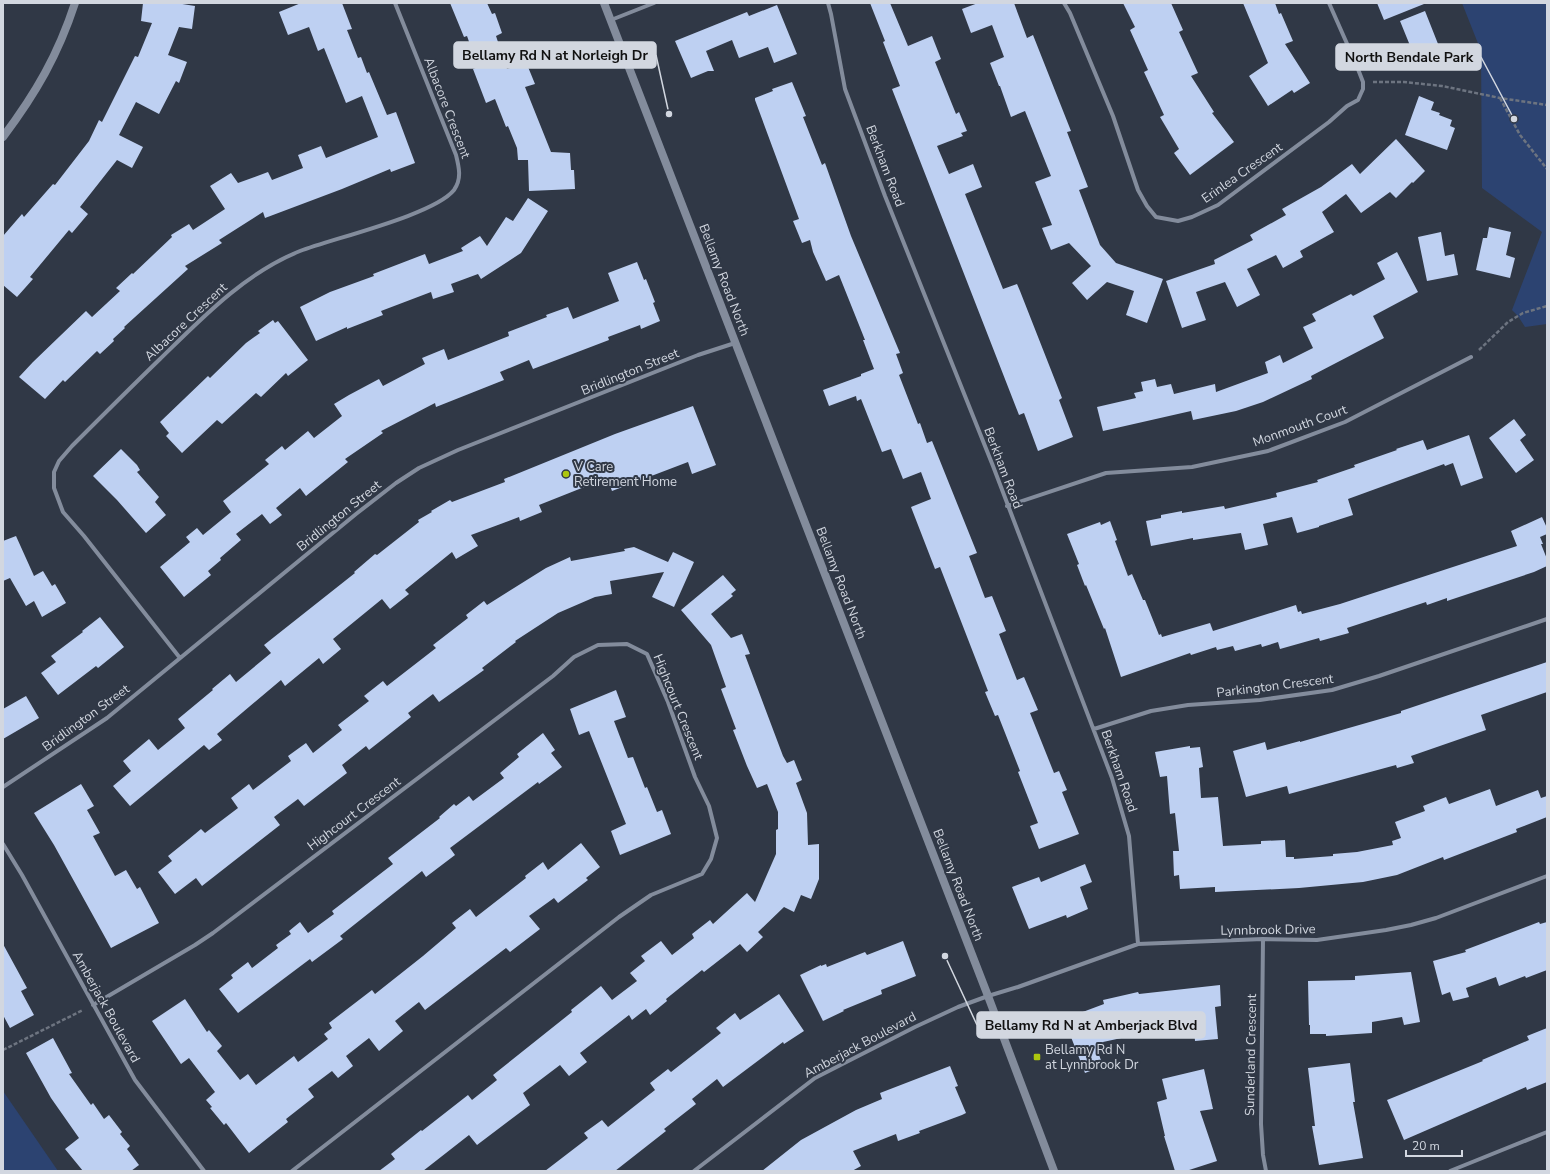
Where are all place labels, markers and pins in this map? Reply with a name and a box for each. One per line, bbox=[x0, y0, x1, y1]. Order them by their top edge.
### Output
callout: Bellamy Rd N at Norleigh Dr bbox=[454, 42, 656, 68]
callout: North Bendale Park bbox=[1336, 44, 1481, 70]
place label: V Care Retirement Home bbox=[573, 458, 677, 491]
marker: V Care Retirement Home bbox=[561, 469, 571, 479]
callout: Bellamy Rd N at Amberjack Blvd bbox=[977, 1012, 1205, 1038]
place label: Bellamy Rd N at Lynnbrook Dr bbox=[1045, 1041, 1139, 1074]
marker: Bellamy Rd N at Lynnbrook Dr bbox=[1032, 1052, 1042, 1062]

